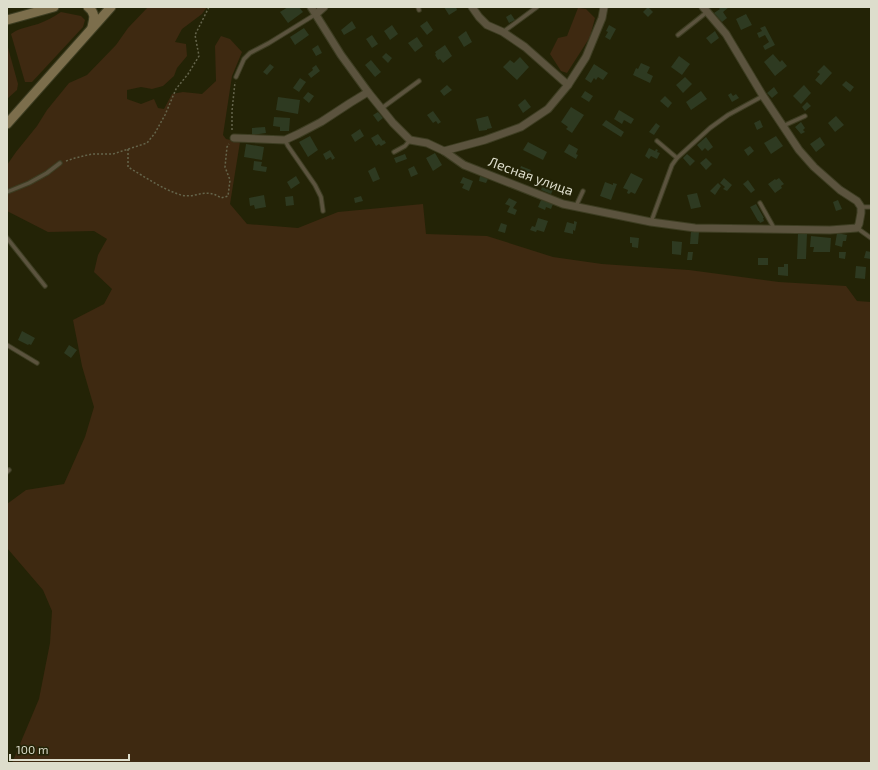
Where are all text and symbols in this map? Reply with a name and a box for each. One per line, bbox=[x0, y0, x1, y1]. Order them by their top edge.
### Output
street label: Лесная улица bbox=[486, 152, 576, 199]
scale bar bbox=[10, 736, 129, 762]
text: 100 m bbox=[16, 742, 48, 756]

